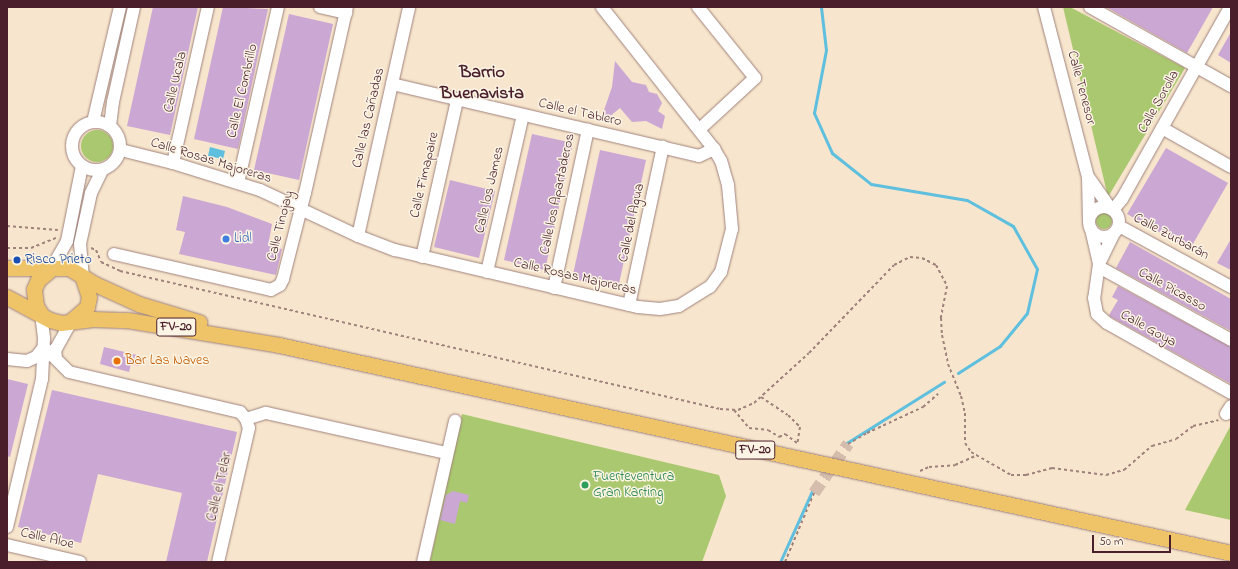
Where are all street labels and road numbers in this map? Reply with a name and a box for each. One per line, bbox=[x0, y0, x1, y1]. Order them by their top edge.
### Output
street label: Calle El Combrillo bbox=[224, 42, 262, 140]
street label: Calle Tenesor bbox=[1063, 49, 1099, 127]
street label: Calle Ucala bbox=[161, 50, 191, 114]
street label: Calle las Cañadas bbox=[349, 66, 389, 170]
street label: Calle Sorolla bbox=[1135, 68, 1183, 136]
street label: Calle el Tablero bbox=[537, 95, 623, 131]
street label: Calle Fimapaire bbox=[407, 130, 443, 220]
street label: Calle los Apartaderos bbox=[537, 132, 579, 256]
street label: Calle Rosas Majoreras bbox=[148, 135, 274, 187]
street label: Calle los James bbox=[472, 145, 508, 235]
street label: Calle del Agua bbox=[615, 182, 649, 264]
street label: Calle Tinojay bbox=[264, 189, 298, 263]
street label: Calle Zurbarán bbox=[1130, 210, 1212, 264]
street label: Calle Rosas Majoreras bbox=[512, 255, 638, 299]
street label: Calle Picasso bbox=[1135, 265, 1209, 315]
street label: Calle Goya bbox=[1117, 307, 1179, 351]
road number: FV-20 bbox=[156, 316, 196, 338]
road number: FV-20 bbox=[735, 439, 775, 461]
street label: Calle el Telar bbox=[204, 451, 236, 523]
street label: Calle Aloe bbox=[19, 525, 75, 553]

